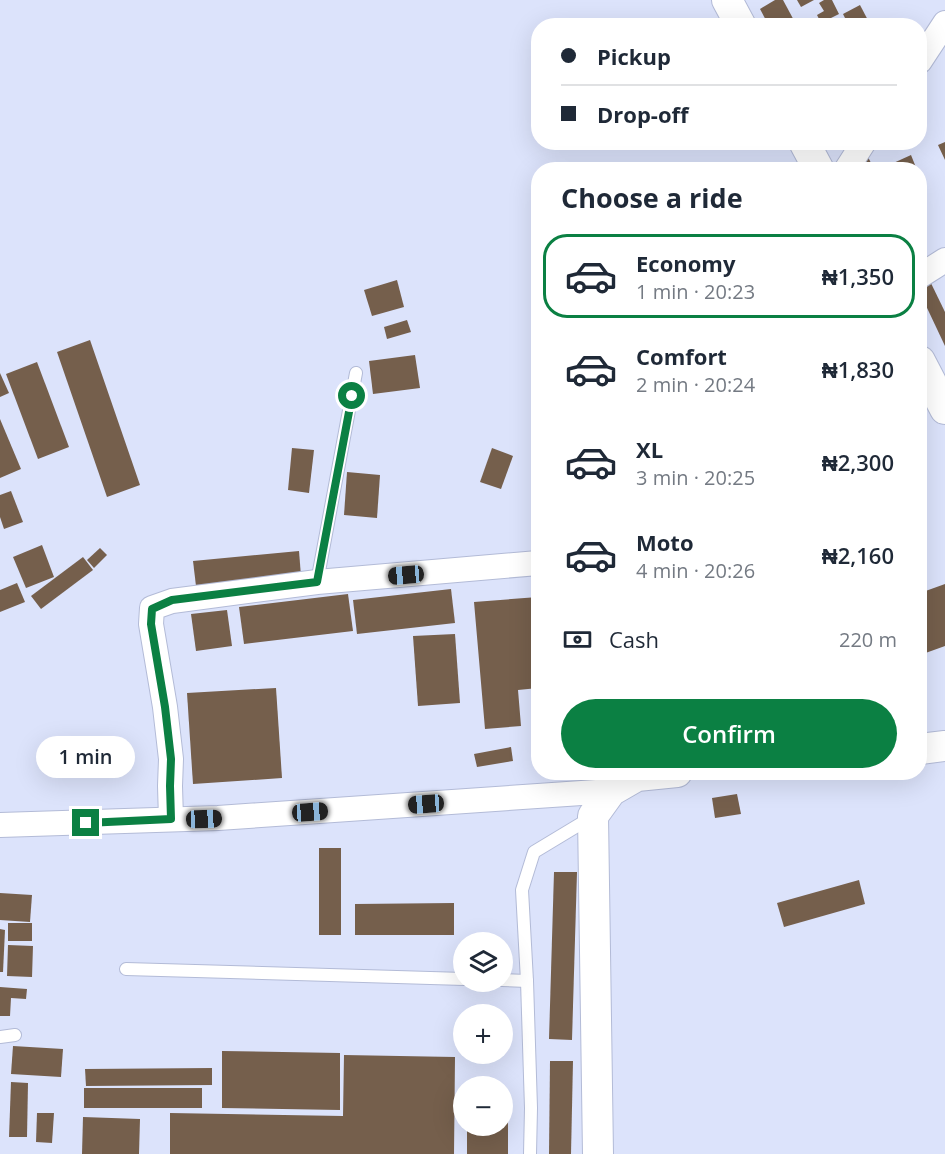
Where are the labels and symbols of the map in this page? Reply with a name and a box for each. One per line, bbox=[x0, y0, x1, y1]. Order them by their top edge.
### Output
route start bbox=[338, 382, 365, 409]
car bbox=[387, 564, 425, 586]
callout: 1 min bbox=[36, 736, 136, 778]
car bbox=[407, 794, 445, 814]
car bbox=[291, 802, 329, 822]
route end bbox=[72, 809, 99, 836]
car bbox=[186, 809, 222, 829]

